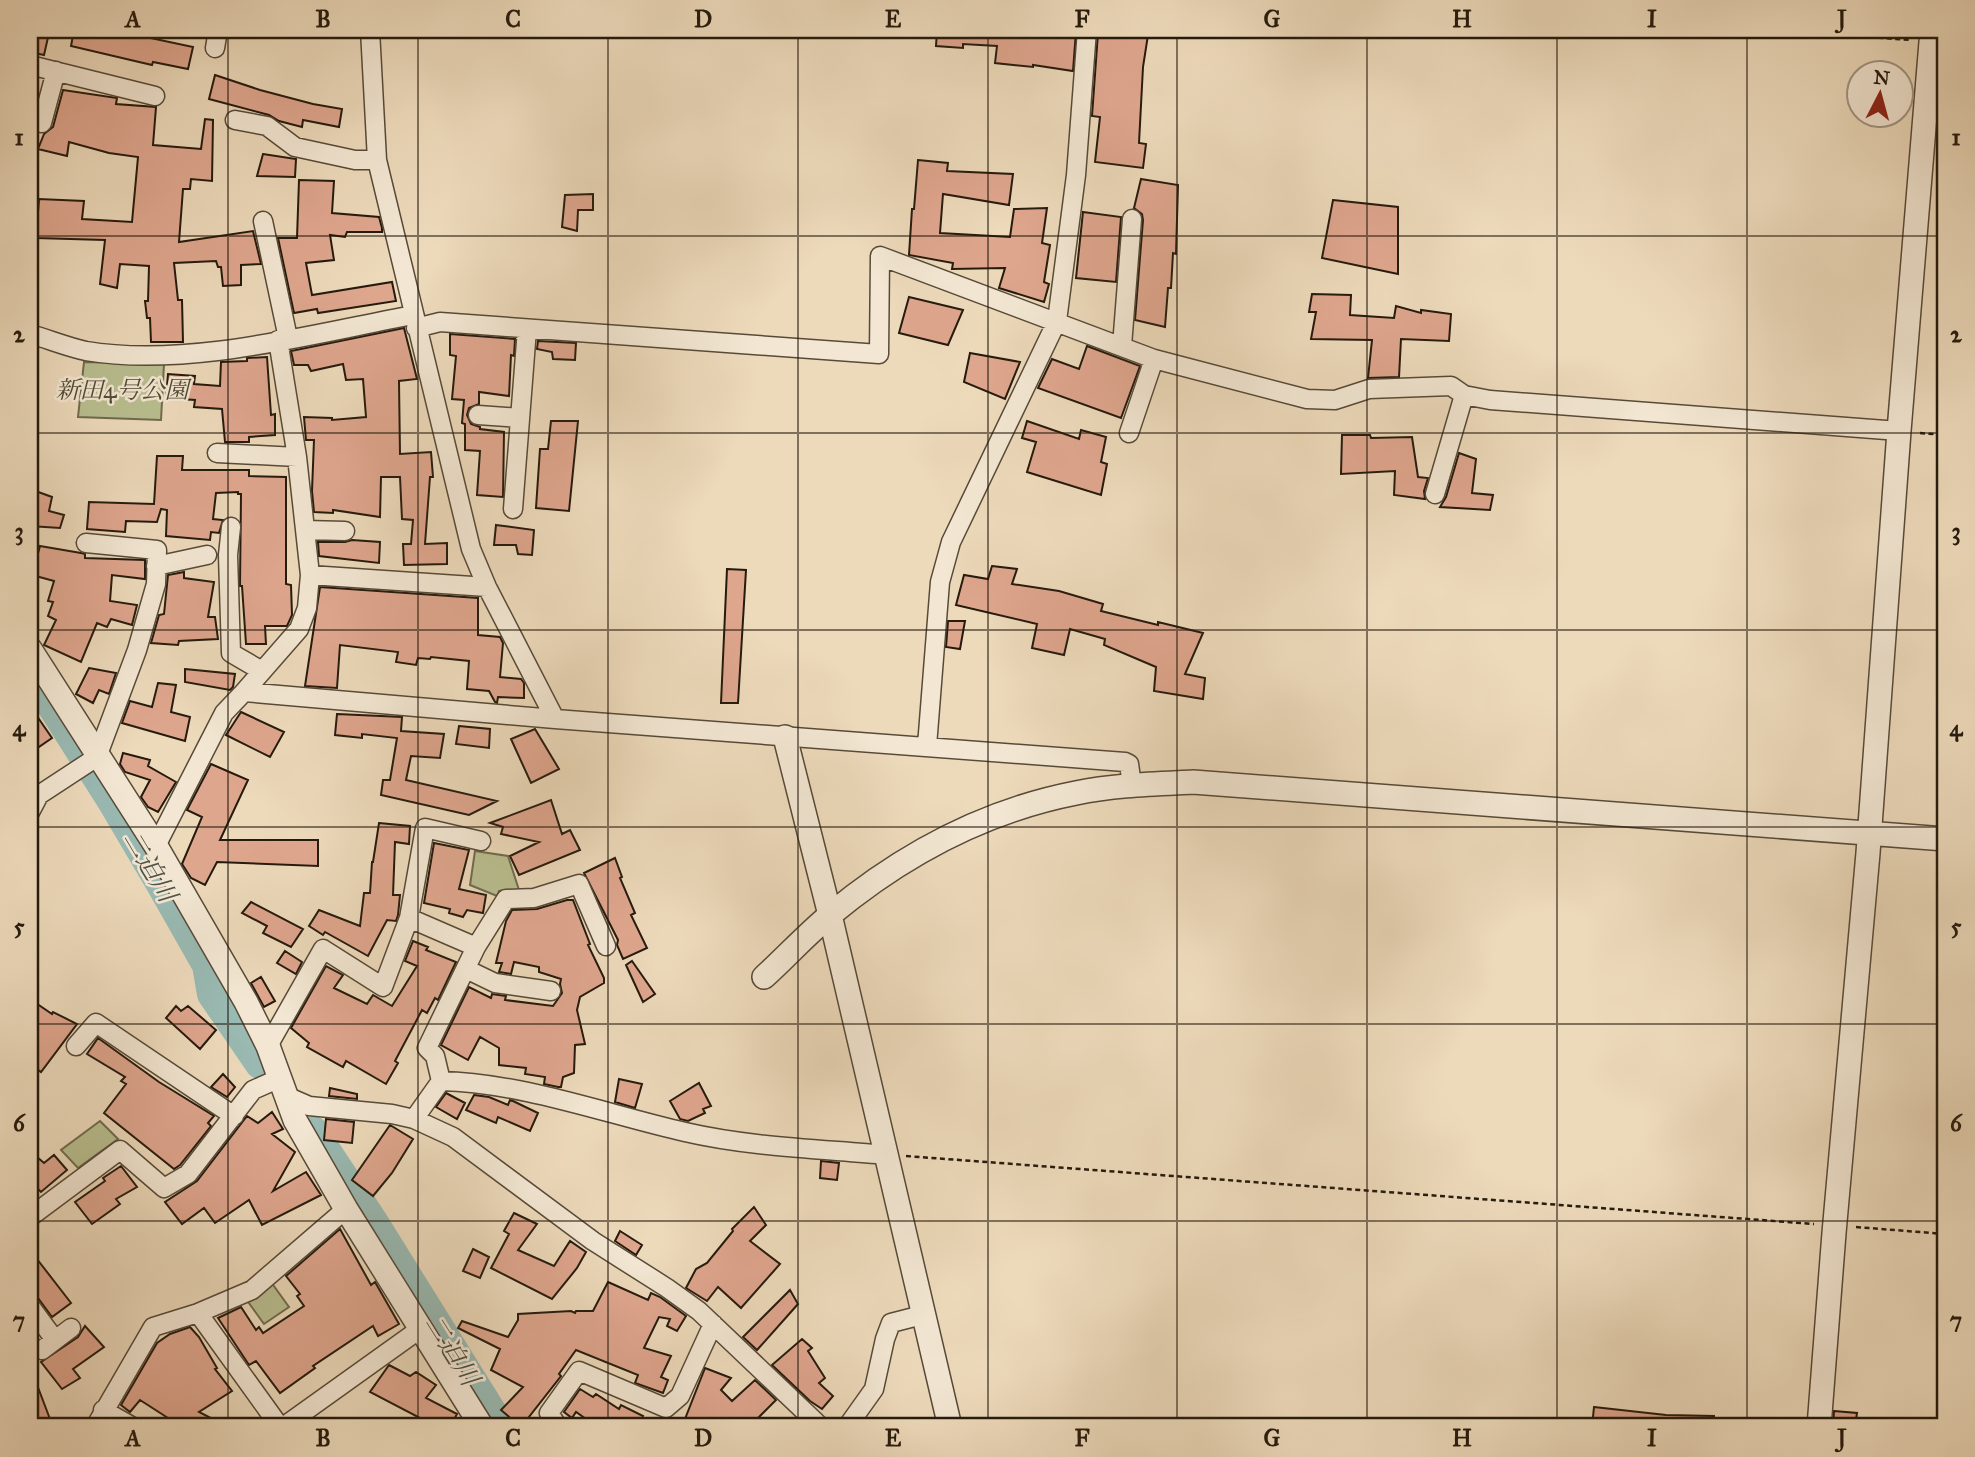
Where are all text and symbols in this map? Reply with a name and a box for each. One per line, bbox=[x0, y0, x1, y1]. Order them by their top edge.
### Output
text: A bbox=[123, 5, 141, 33]
text: B bbox=[315, 5, 331, 33]
text: C bbox=[505, 5, 521, 33]
text: D bbox=[694, 5, 712, 33]
text: E bbox=[885, 5, 902, 33]
text: F bbox=[1074, 5, 1090, 33]
text: G bbox=[1264, 5, 1281, 33]
text: H bbox=[1452, 5, 1472, 33]
text: I bbox=[1647, 5, 1657, 33]
text: J bbox=[1834, 5, 1847, 34]
north arrow bbox=[1846, 60, 1916, 130]
text: N bbox=[1873, 65, 1891, 90]
text: 1 bbox=[14, 123, 24, 151]
text: 1 bbox=[1951, 123, 1961, 151]
text: 2 bbox=[13, 320, 25, 348]
text: 2 bbox=[1950, 320, 1962, 348]
park label: 新田4号公園 bbox=[55, 375, 193, 405]
text: 3 bbox=[14, 517, 24, 546]
text: 3 bbox=[1951, 517, 1961, 546]
text: 4 bbox=[13, 714, 27, 742]
text: 4 bbox=[1950, 714, 1964, 742]
water label: 二迫川 bbox=[116, 824, 185, 910]
text: 5 bbox=[14, 912, 25, 940]
text: 5 bbox=[1951, 912, 1962, 940]
text: 6 bbox=[13, 1109, 26, 1137]
text: 6 bbox=[1950, 1109, 1963, 1137]
text: 7 bbox=[13, 1306, 25, 1334]
text: 7 bbox=[1950, 1306, 1962, 1334]
water label: 二迫川 bbox=[418, 1308, 488, 1394]
text: A bbox=[123, 1424, 141, 1452]
text: B bbox=[315, 1424, 331, 1452]
text: C bbox=[505, 1424, 521, 1452]
text: D bbox=[694, 1424, 712, 1452]
text: E bbox=[885, 1424, 902, 1452]
text: F bbox=[1074, 1424, 1090, 1452]
text: G bbox=[1264, 1424, 1281, 1452]
text: H bbox=[1452, 1424, 1472, 1452]
text: I bbox=[1647, 1424, 1657, 1452]
text: J bbox=[1834, 1424, 1847, 1453]

